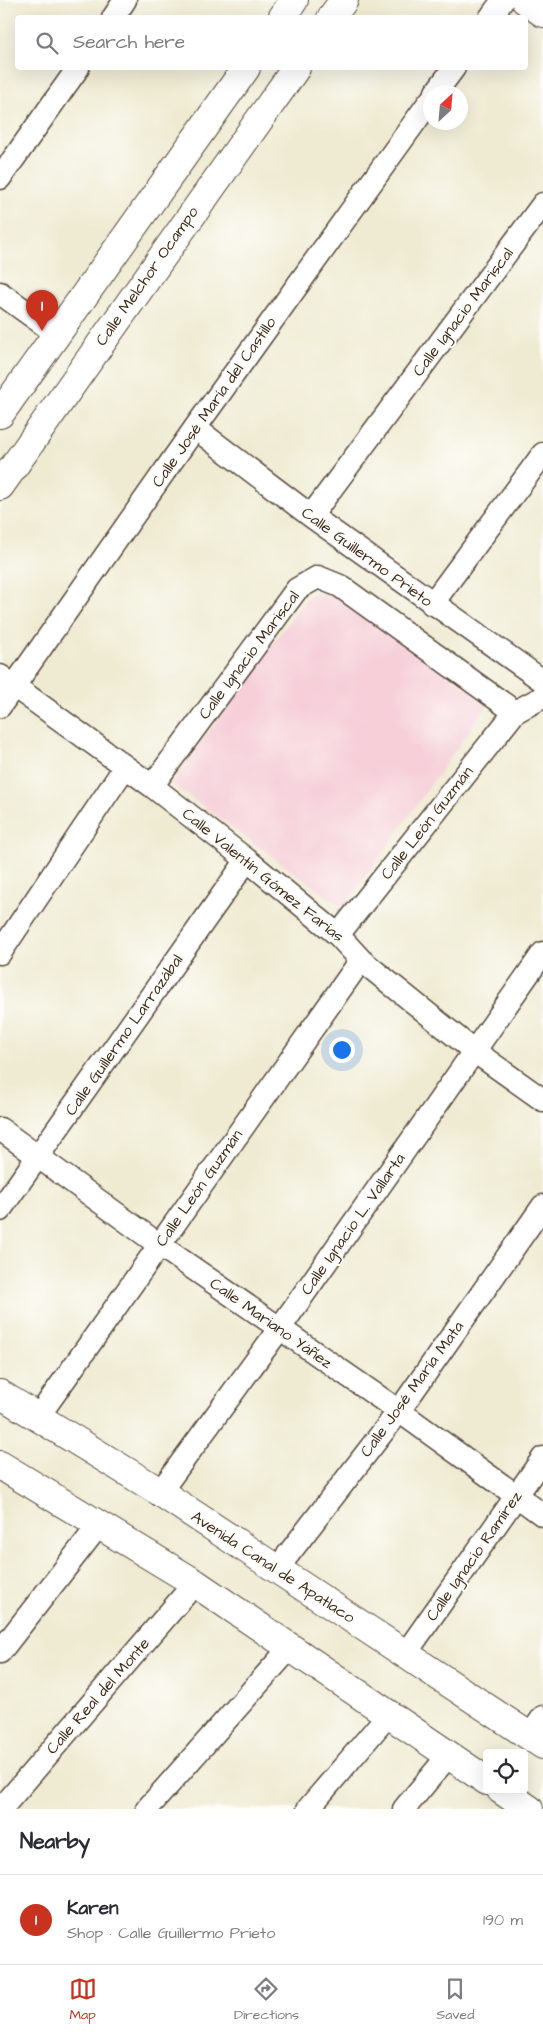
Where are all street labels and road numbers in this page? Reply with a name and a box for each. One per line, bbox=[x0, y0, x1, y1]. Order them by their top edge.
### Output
street label: Calle Melchor Ocampo bbox=[90, 202, 204, 350]
street label: Calle Ignacio Mariscal bbox=[407, 243, 519, 381]
street label: Calle José María del Castillo bbox=[147, 312, 281, 492]
street label: Calle Guillermo Prieto bbox=[297, 502, 437, 612]
street label: Calle Ignacio Mariscal bbox=[193, 586, 305, 724]
street label: Calle León Guzmán bbox=[376, 762, 478, 884]
street label: Calle Valentín Gómez Farías bbox=[177, 803, 349, 947]
street label: Calle Guillermo Larrazábal bbox=[60, 950, 188, 1120]
street label: Calle León Guzmán bbox=[150, 1125, 248, 1251]
street label: Calle Ignacio L. Vallarta bbox=[296, 1149, 411, 1300]
street label: Calle Mariano Yáñez bbox=[205, 1272, 337, 1374]
street label: Calle José María Mata bbox=[355, 1316, 469, 1462]
street label: Calle Ignacio Ramírez bbox=[421, 1486, 528, 1626]
street label: Avenida Canal de Apatlaco bbox=[187, 1506, 359, 1628]
street label: Calle Real del Monte bbox=[41, 1633, 155, 1759]

